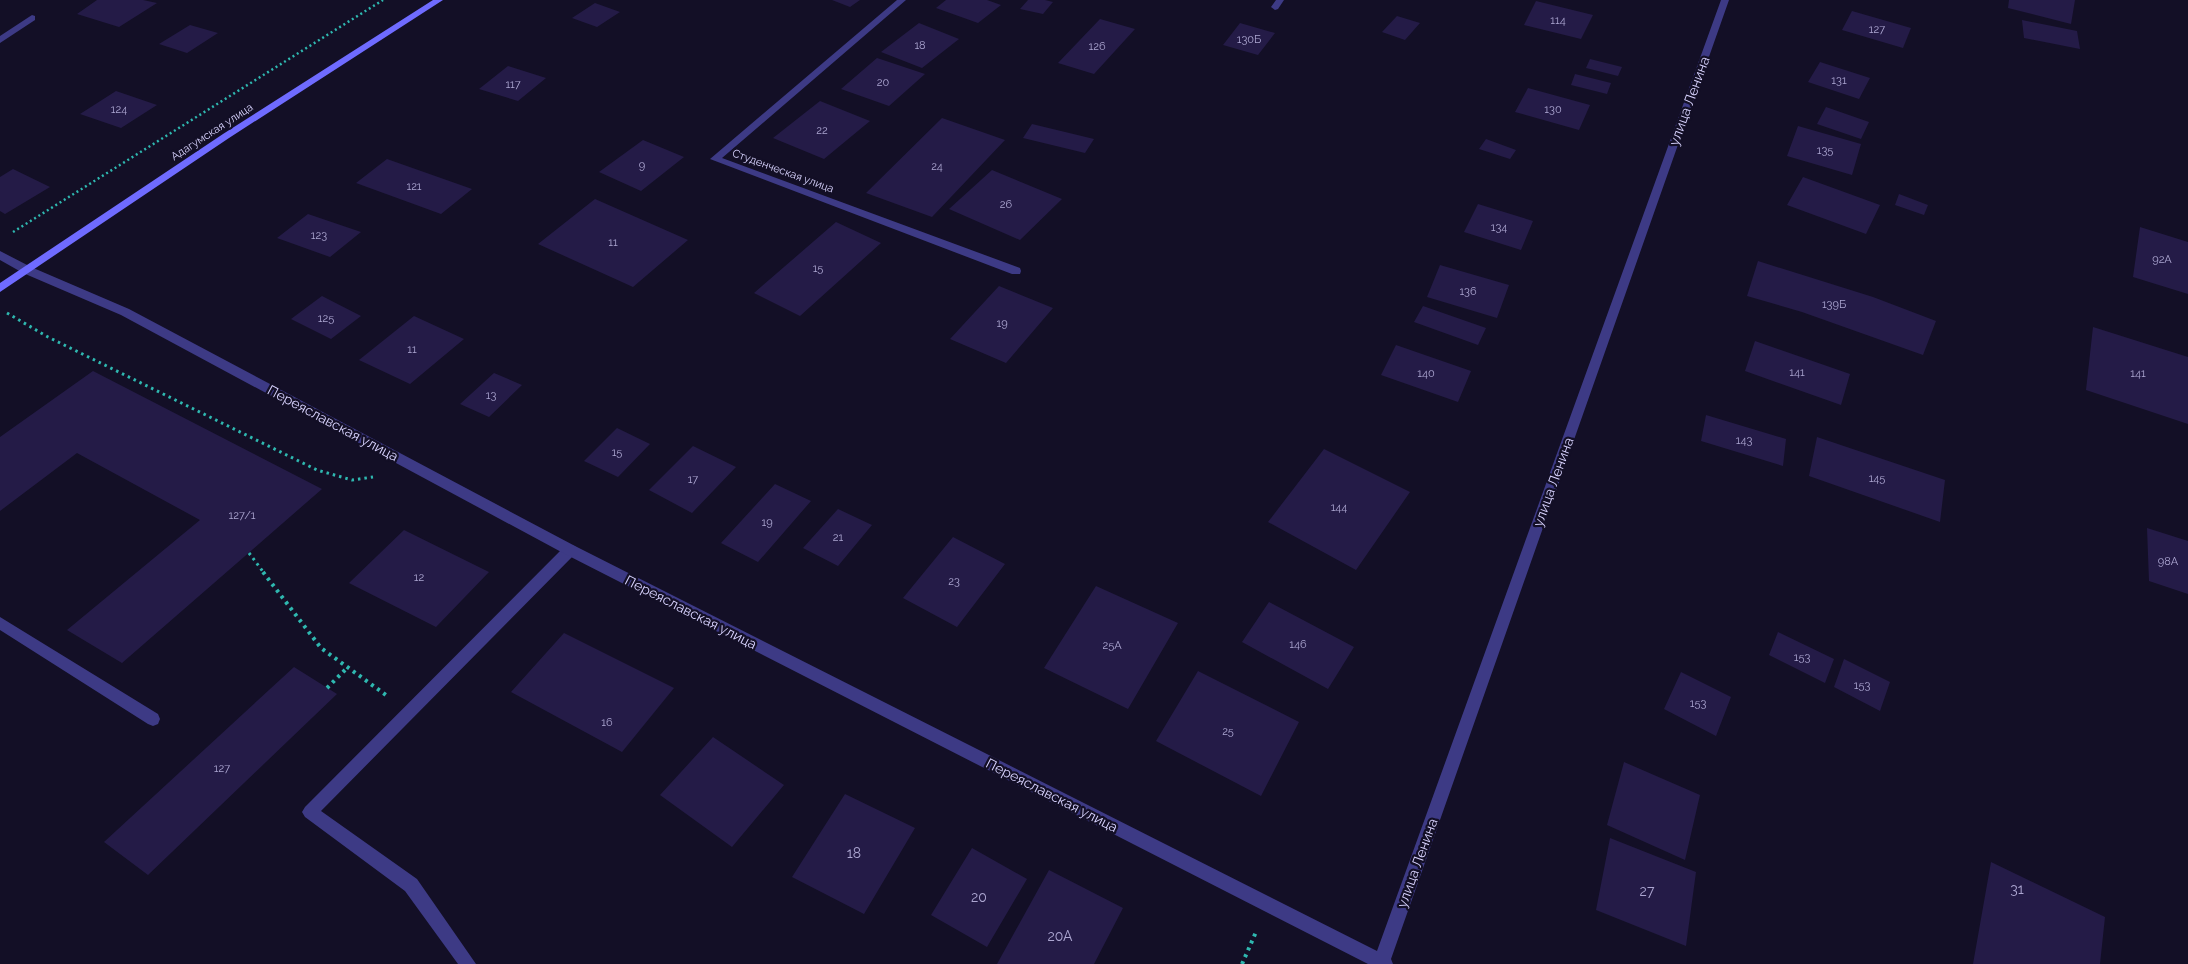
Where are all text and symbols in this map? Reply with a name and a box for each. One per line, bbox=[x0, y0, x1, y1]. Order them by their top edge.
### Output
house number: 114 bbox=[1550, 14, 1566, 27]
house number: 127 bbox=[1869, 23, 1885, 36]
house number: 130Б bbox=[1237, 33, 1261, 46]
house number: 18 bbox=[914, 39, 926, 52]
house number: 126 bbox=[1088, 40, 1106, 53]
street label: улица Ленина bbox=[1665, 54, 1713, 148]
house number: 131 bbox=[1831, 74, 1847, 87]
house number: 20 bbox=[877, 76, 889, 89]
house number: 117 bbox=[505, 78, 521, 91]
street label: Адагумская улица bbox=[169, 101, 255, 163]
house number: 124 bbox=[111, 103, 127, 116]
house number: 130 bbox=[1544, 103, 1562, 116]
house number: 22 bbox=[816, 124, 828, 137]
house number: 135 bbox=[1817, 144, 1833, 157]
street label: Студенческая улица bbox=[730, 147, 836, 195]
house number: 9 bbox=[639, 159, 645, 172]
house number: 24 bbox=[931, 160, 943, 173]
house number: 121 bbox=[406, 180, 422, 193]
house number: 26 bbox=[1000, 198, 1013, 211]
house number: 134 bbox=[1491, 221, 1507, 234]
house number: 123 bbox=[311, 229, 327, 242]
house number: 11 bbox=[608, 236, 618, 249]
house number: 92А bbox=[2152, 253, 2172, 266]
house number: 15 bbox=[813, 262, 823, 275]
house number: 136 bbox=[1459, 285, 1477, 298]
house number: 139Б bbox=[1822, 298, 1846, 311]
house number: 125 bbox=[318, 312, 334, 325]
house number: 19 bbox=[996, 317, 1008, 330]
house number: 11 bbox=[407, 343, 417, 356]
house number: 141 bbox=[1789, 366, 1805, 379]
house number: 140 bbox=[1417, 367, 1435, 380]
house number: 141 bbox=[2130, 367, 2146, 380]
street label: Переяславская улица bbox=[265, 382, 401, 464]
house number: 13 bbox=[486, 389, 496, 402]
house number: 143 bbox=[1736, 434, 1752, 447]
street label: улица Ленина bbox=[1529, 435, 1577, 529]
house number: 15 bbox=[612, 446, 622, 459]
house number: 145 bbox=[1869, 472, 1885, 485]
house number: 17 bbox=[688, 473, 698, 486]
house number: 144 bbox=[1331, 501, 1347, 514]
house number: 127/1 bbox=[229, 509, 256, 522]
house number: 19 bbox=[761, 516, 773, 529]
house number: 21 bbox=[833, 531, 844, 544]
house number: 98А bbox=[2158, 555, 2179, 568]
house number: 12 bbox=[414, 571, 424, 584]
street label: Переяславская улица bbox=[622, 572, 760, 652]
house number: 23 bbox=[948, 575, 960, 588]
house number: 146 bbox=[1289, 638, 1307, 651]
house number: 25А bbox=[1102, 639, 1122, 652]
house number: 153 bbox=[1794, 651, 1810, 664]
house number: 153 bbox=[1854, 679, 1870, 692]
house number: 153 bbox=[1690, 697, 1706, 710]
house number: 16 bbox=[601, 716, 613, 729]
house number: 25 bbox=[1222, 725, 1234, 738]
street label: Переяславская улица bbox=[983, 755, 1121, 835]
house number: 127 bbox=[214, 762, 230, 775]
street label: улица Ленина bbox=[1393, 816, 1441, 910]
house number: 18 bbox=[847, 845, 861, 861]
house number: 31 bbox=[2010, 881, 2024, 897]
house number: 27 bbox=[1640, 883, 1655, 899]
house number: 20 bbox=[971, 889, 987, 905]
house number: 20А bbox=[1047, 928, 1073, 944]

